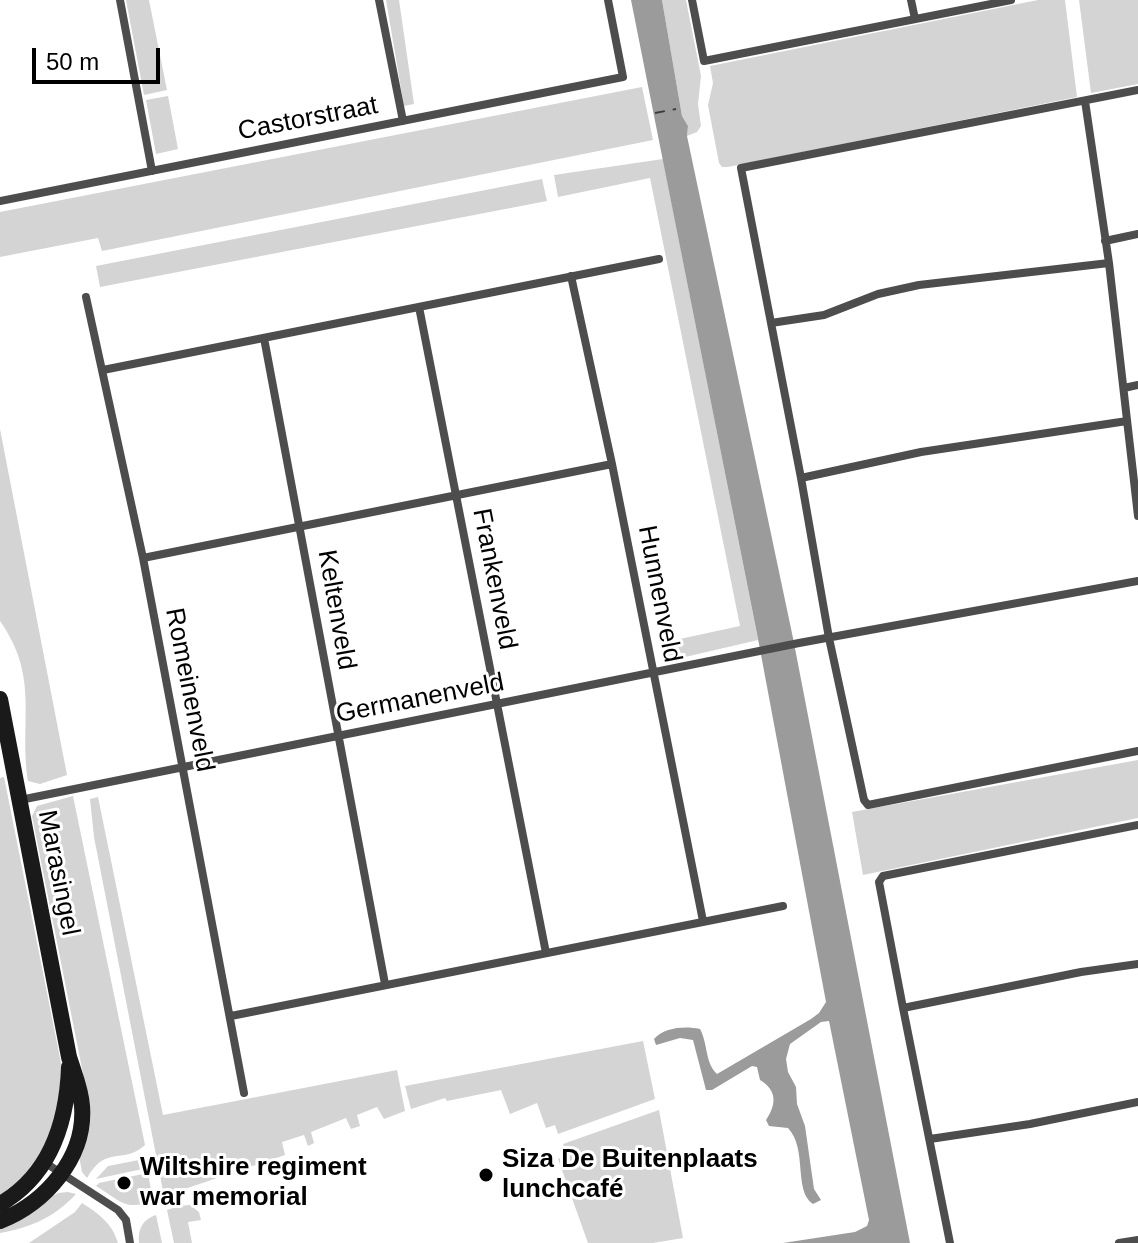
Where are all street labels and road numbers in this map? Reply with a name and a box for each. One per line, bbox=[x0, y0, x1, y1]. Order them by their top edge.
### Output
street label: Castorstraat bbox=[236, 90, 380, 148]
street label: Frankenveld bbox=[465, 506, 523, 652]
street label: Hunnenveld bbox=[630, 523, 688, 665]
street label: Keltenveld bbox=[310, 548, 362, 672]
street label: Romeinenveld bbox=[158, 605, 220, 775]
street label: Germanenveld bbox=[333, 667, 507, 731]
street label: Marasingel bbox=[31, 808, 85, 938]

